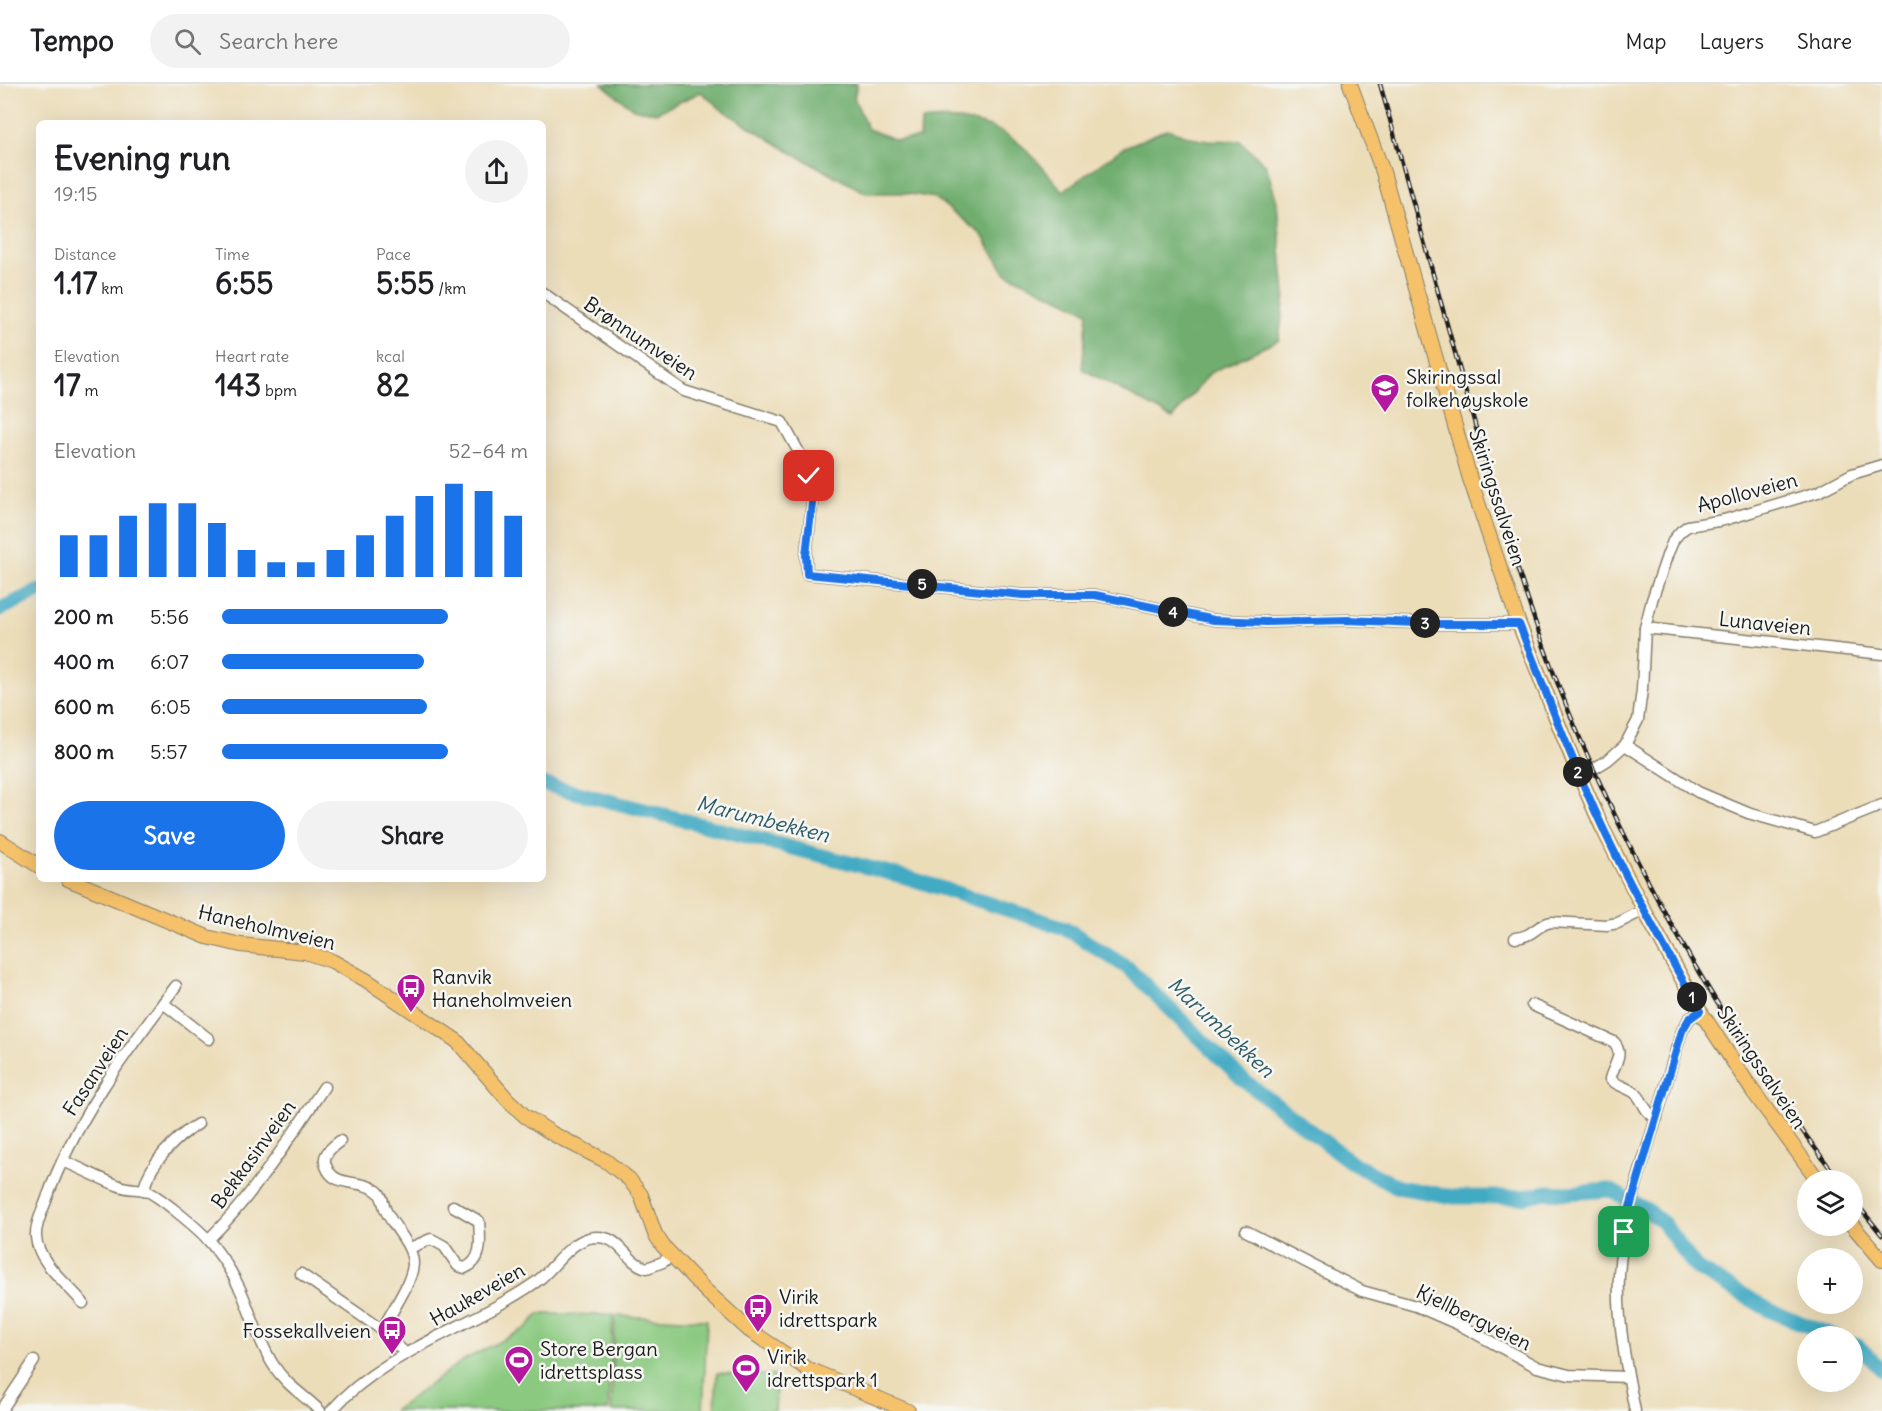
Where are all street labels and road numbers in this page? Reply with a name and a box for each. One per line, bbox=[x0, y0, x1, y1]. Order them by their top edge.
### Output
street label: Brønnumveien bbox=[579, 291, 703, 385]
street label: Skiringssalveien bbox=[1464, 425, 1532, 569]
street label: Apolloveien bbox=[1694, 467, 1800, 517]
street label: Lunaveien bbox=[1718, 606, 1812, 640]
street label: Haneholmveien bbox=[196, 899, 338, 955]
street label: Skiringssalveien bbox=[1712, 1001, 1812, 1133]
street label: Fasanveien bbox=[57, 1022, 133, 1120]
street label: Bekkasinveien bbox=[205, 1095, 301, 1213]
street label: Haukeveien bbox=[425, 1257, 529, 1331]
street label: Kjellbergveien bbox=[1412, 1278, 1536, 1356]

